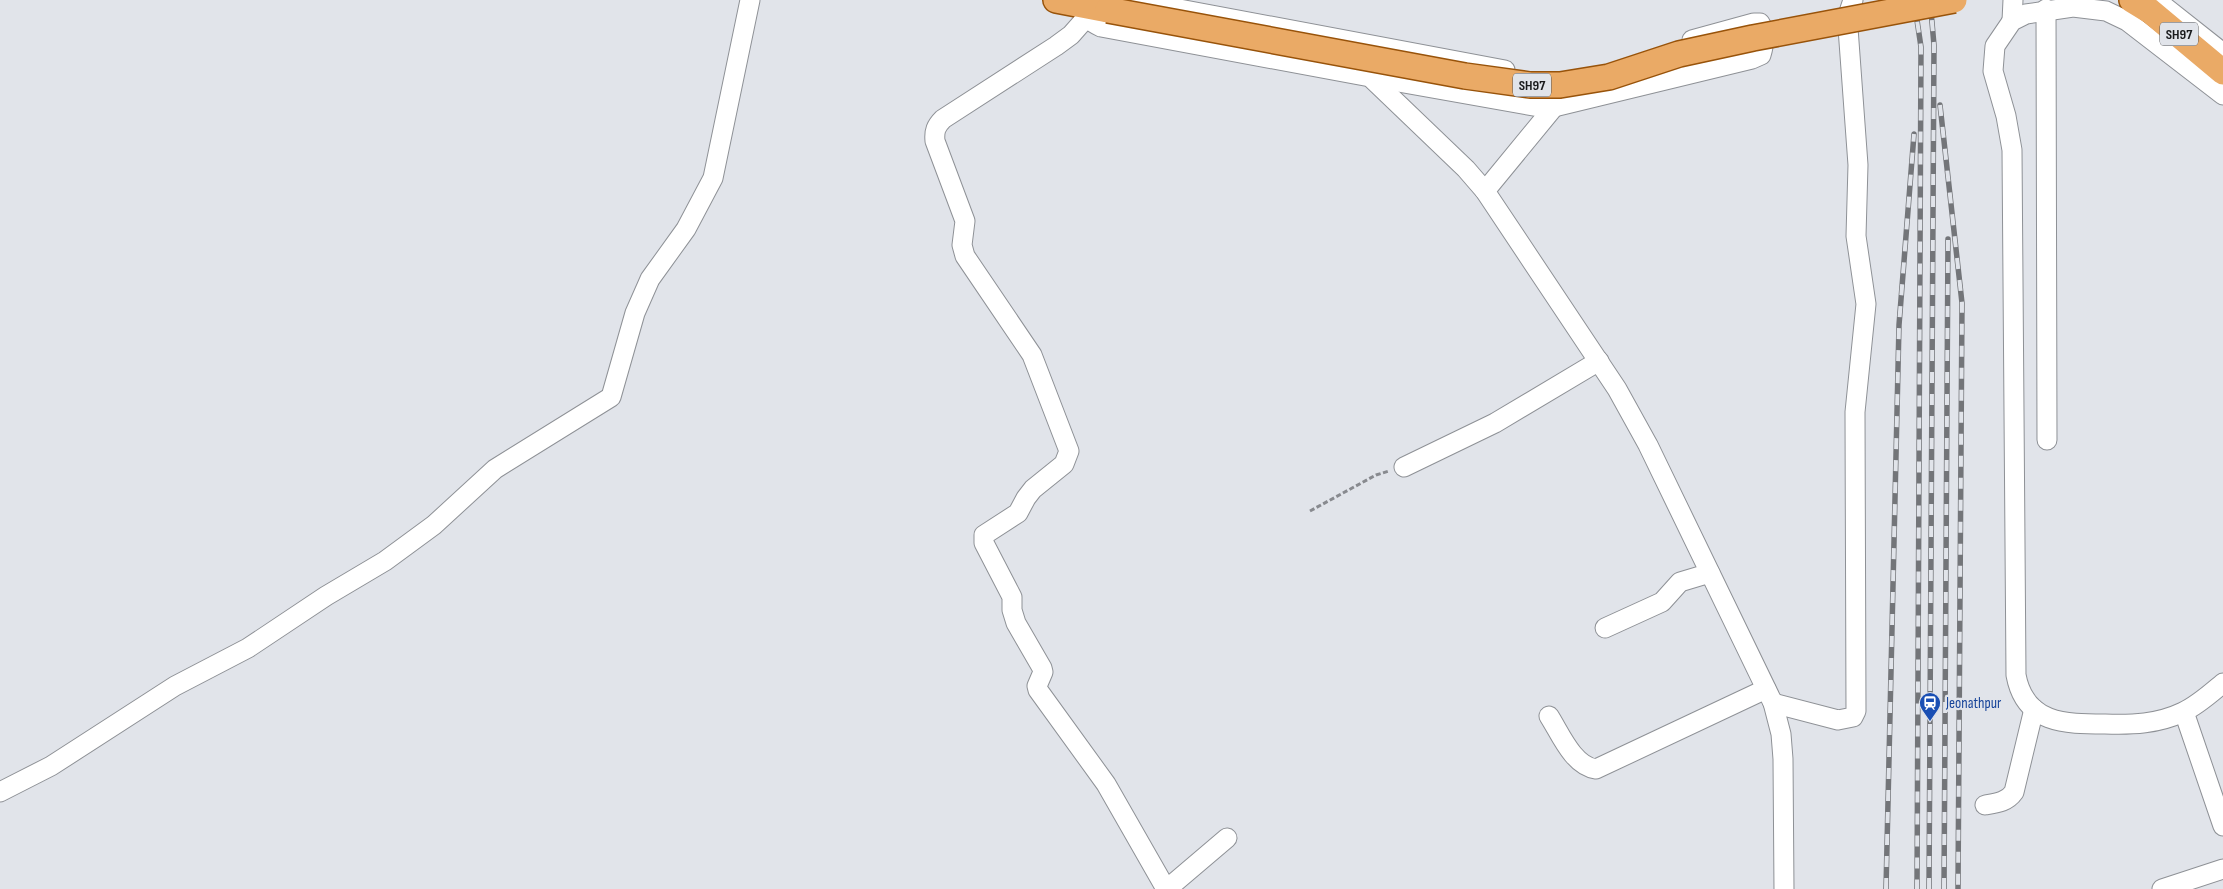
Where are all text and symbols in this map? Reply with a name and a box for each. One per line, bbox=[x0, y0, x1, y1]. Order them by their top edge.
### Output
road number: SH97 bbox=[2160, 22, 2198, 46]
road number: SH97 bbox=[1513, 74, 1551, 96]
station icon: Jeonathpur bbox=[1918, 691, 1942, 722]
place label: Jeonathpur bbox=[1945, 694, 2002, 713]

